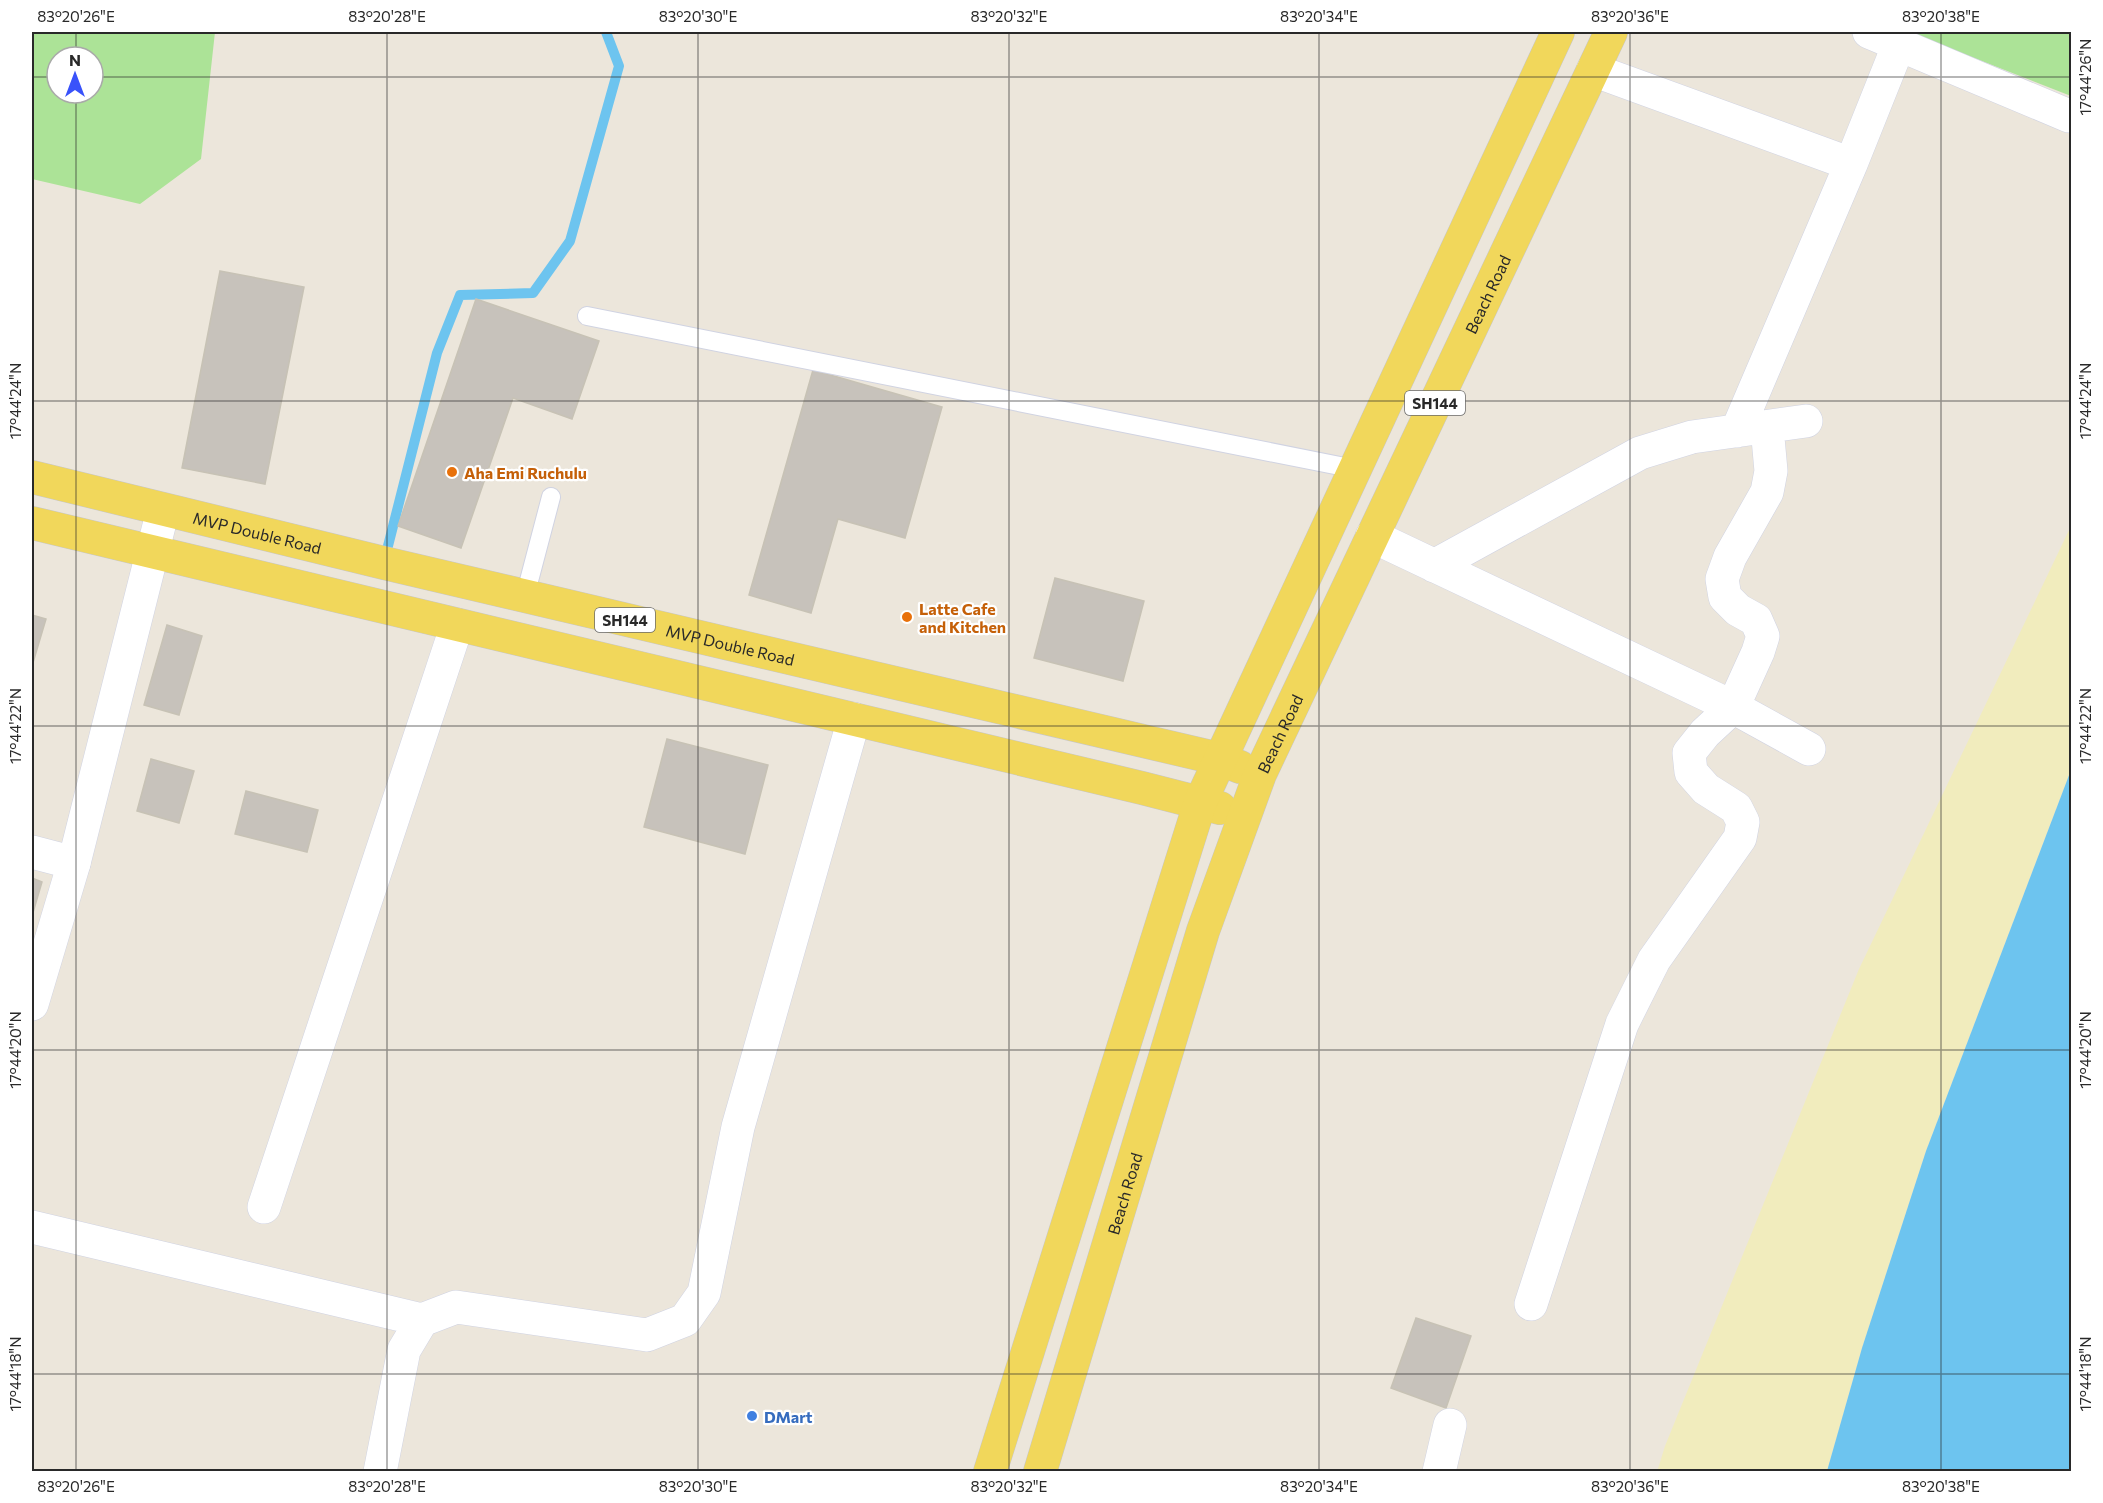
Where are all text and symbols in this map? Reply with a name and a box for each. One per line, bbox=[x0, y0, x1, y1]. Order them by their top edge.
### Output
text: 83°20'26"E bbox=[37, 7, 115, 25]
text: 83°20'28"E bbox=[348, 7, 426, 25]
text: 83°20'30"E bbox=[659, 7, 737, 25]
text: 83°20'32"E bbox=[970, 7, 1048, 25]
text: 83°20'34"E bbox=[1280, 7, 1358, 25]
text: 83°20'36"E bbox=[1591, 7, 1669, 25]
text: 83°20'38"E bbox=[1902, 7, 1980, 25]
text: 17°44'26"N bbox=[2076, 39, 2094, 115]
north arrow bbox=[45, 45, 105, 105]
text: N bbox=[69, 50, 81, 69]
street label: Beach Road bbox=[1460, 252, 1514, 336]
text: 17°44'24"N bbox=[6, 363, 24, 439]
text: 17°44'24"N bbox=[2076, 363, 2094, 439]
road number: SH144 bbox=[1405, 391, 1465, 415]
place label: Aha Emi Ruchulu bbox=[464, 463, 587, 482]
marker: Aha Emi Ruchulu bbox=[445, 465, 459, 479]
street label: MVP Double Road bbox=[191, 507, 324, 557]
place label: Latte Cafe and Kitchen bbox=[919, 599, 1006, 636]
road number: SH144 bbox=[595, 608, 655, 632]
marker: Latte Cafe and Kitchen bbox=[900, 610, 914, 624]
street label: MVP Double Road bbox=[664, 620, 796, 668]
text: 17°44'22"N bbox=[6, 688, 24, 764]
text: 17°44'22"N bbox=[2076, 688, 2094, 764]
street label: Beach Road bbox=[1253, 691, 1306, 776]
text: 17°44'20"N bbox=[6, 1011, 24, 1089]
text: 17°44'20"N bbox=[2076, 1011, 2094, 1089]
street label: Beach Road bbox=[1103, 1150, 1145, 1237]
text: 17°44'18"N bbox=[6, 1337, 24, 1411]
text: 17°44'18"N bbox=[2076, 1337, 2094, 1411]
place label: DMart bbox=[764, 1407, 813, 1426]
marker: DMart bbox=[745, 1409, 759, 1423]
text: 83°20'26"E bbox=[37, 1477, 115, 1495]
text: 83°20'28"E bbox=[348, 1477, 426, 1495]
text: 83°20'30"E bbox=[659, 1477, 737, 1495]
text: 83°20'32"E bbox=[970, 1477, 1048, 1495]
text: 83°20'34"E bbox=[1280, 1477, 1358, 1495]
text: 83°20'36"E bbox=[1591, 1477, 1669, 1495]
text: 83°20'38"E bbox=[1902, 1477, 1980, 1495]

